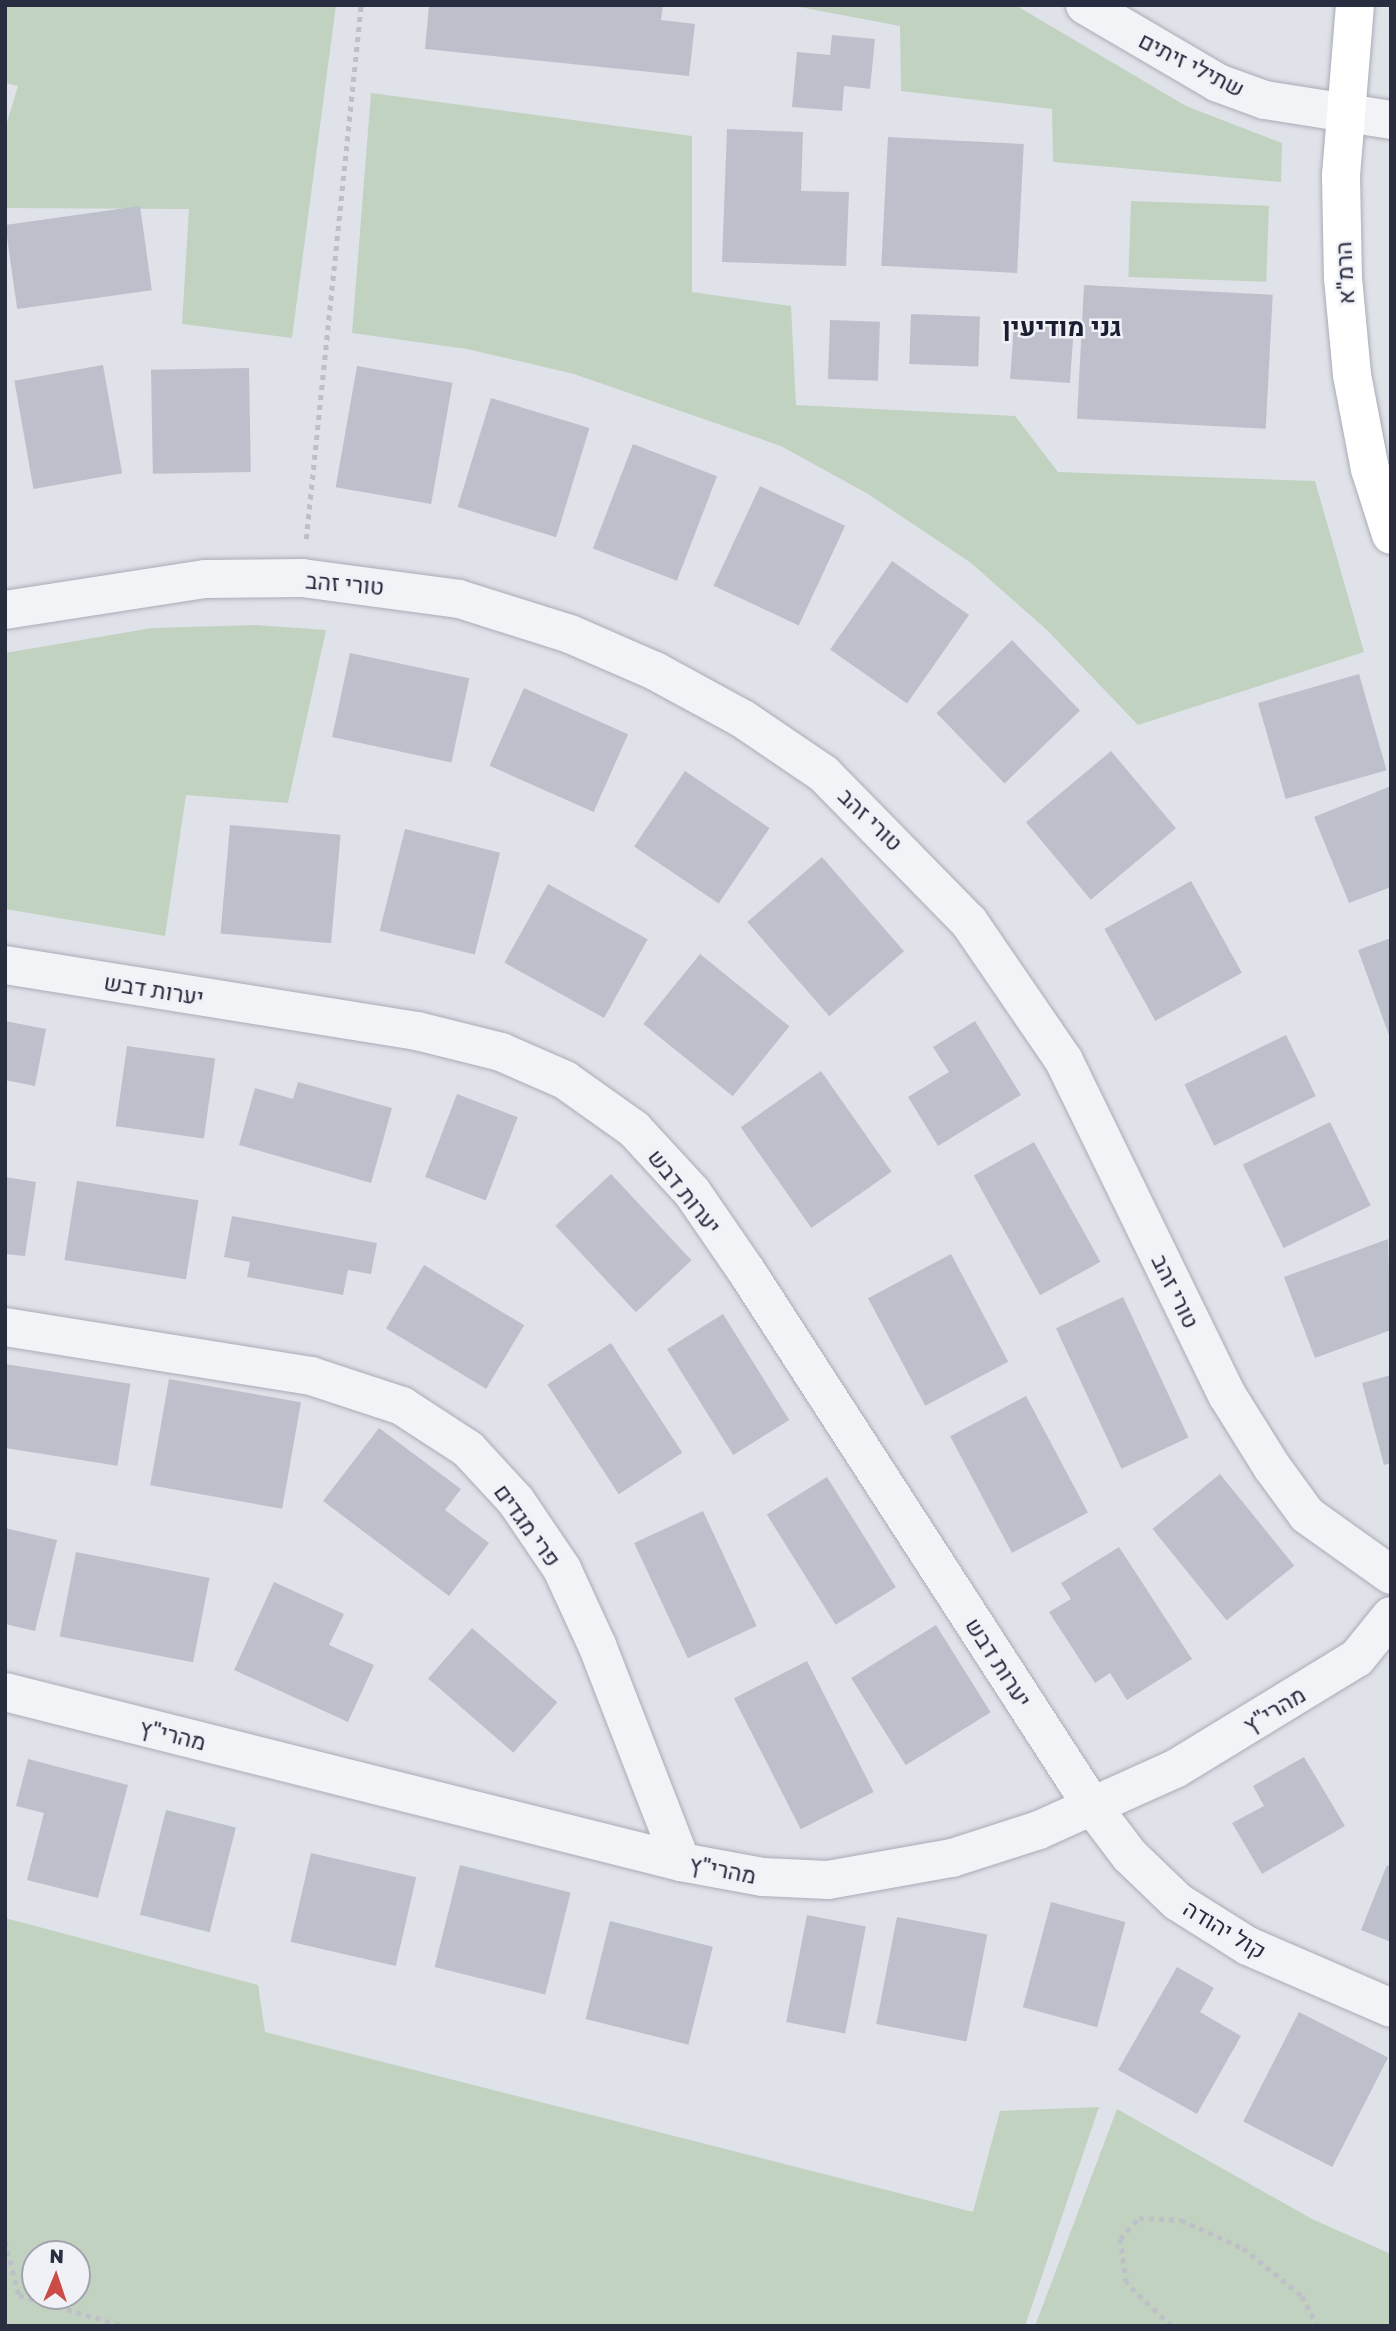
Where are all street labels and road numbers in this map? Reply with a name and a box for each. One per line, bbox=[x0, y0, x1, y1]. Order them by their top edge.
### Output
street label: שתילי זיתים bbox=[1134, 26, 1250, 102]
street label: הרמ"א bbox=[1329, 241, 1359, 305]
street label: טורי זהב bbox=[305, 566, 385, 600]
street label: טורי זהב bbox=[833, 782, 909, 856]
street label: יערות דבש bbox=[102, 967, 206, 1011]
street label: יערות דבש bbox=[643, 1143, 727, 1239]
street label: טורי זהב bbox=[1146, 1250, 1206, 1332]
street label: פרי מגדים bbox=[489, 1478, 567, 1572]
street label: יערות דבש bbox=[960, 1612, 1038, 1712]
street label: מהרי"ץ bbox=[1238, 1680, 1310, 1738]
street label: מהרי"ץ bbox=[137, 1712, 209, 1756]
street label: מהרי"ץ bbox=[687, 1849, 759, 1889]
street label: קול יהודה bbox=[1179, 1894, 1271, 1964]

